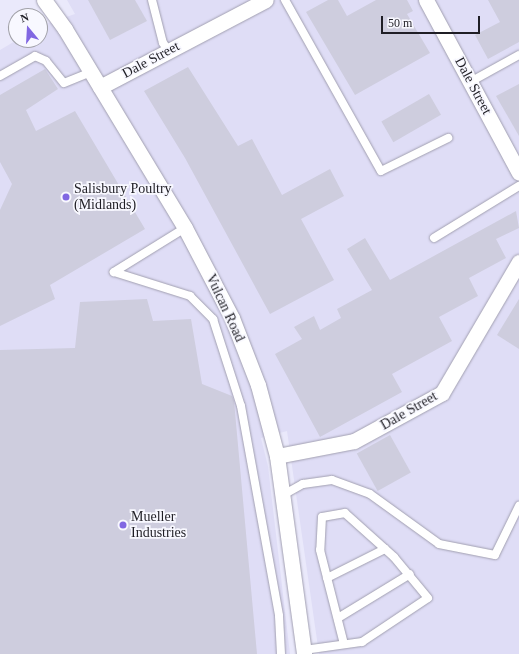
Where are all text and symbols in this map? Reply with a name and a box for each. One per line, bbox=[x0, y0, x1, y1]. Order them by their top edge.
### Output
north arrow bbox=[8, 8, 48, 48]
scale bar bbox=[383, 8, 482, 34]
text: N bbox=[19, 11, 30, 24]
text: 50 m bbox=[388, 16, 412, 30]
street label: Dale Street bbox=[119, 38, 183, 82]
street label: Dale Street bbox=[451, 54, 495, 118]
place label: Salisbury Poultry (Midlands) bbox=[74, 181, 172, 214]
marker: Salisbury Poultry (Midlands) bbox=[61, 192, 71, 202]
street label: Vulcan Road bbox=[202, 272, 248, 344]
street label: Dale Street bbox=[378, 388, 440, 434]
place label: Mueller Industries bbox=[131, 509, 186, 542]
marker: Mueller Industries bbox=[118, 520, 128, 530]

